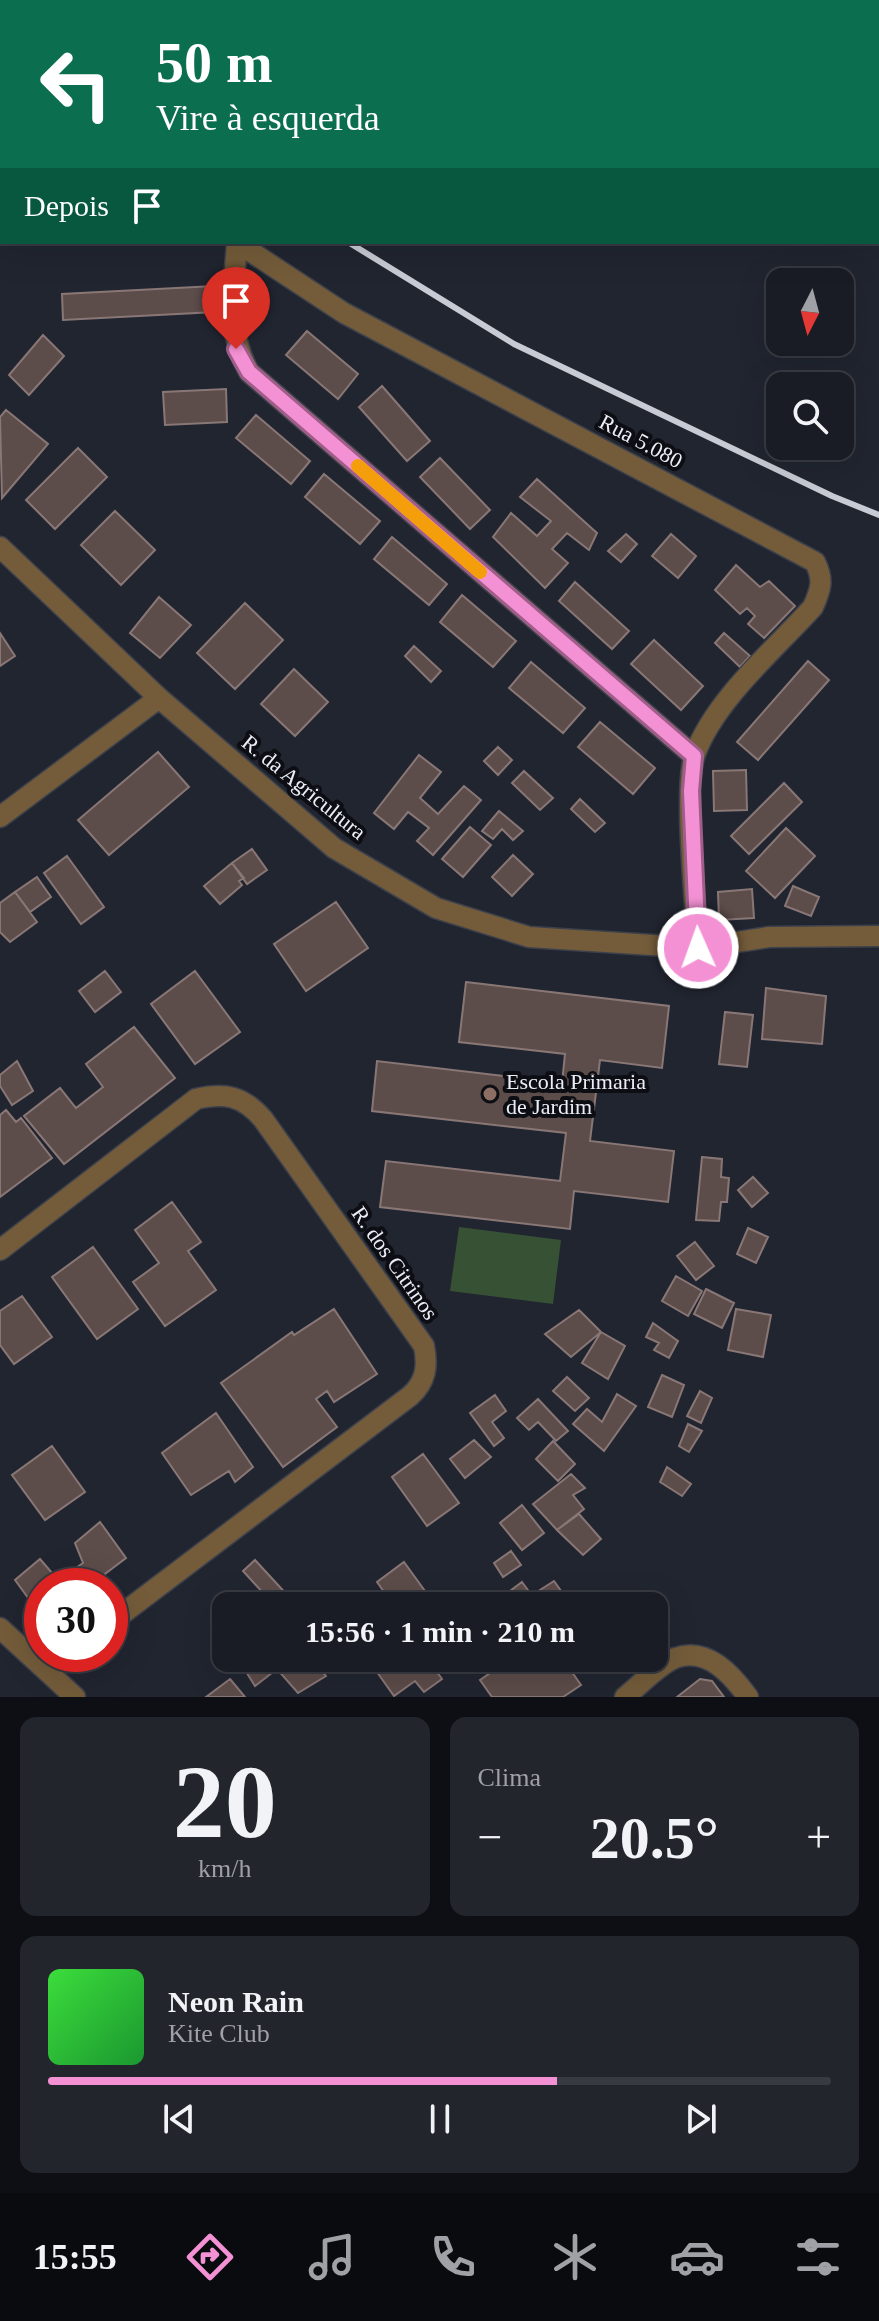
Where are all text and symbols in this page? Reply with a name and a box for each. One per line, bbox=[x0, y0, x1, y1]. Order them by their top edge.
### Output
icon: left bbox=[24, 32, 128, 136]
text: 50 m bbox=[156, 32, 273, 94]
text: Vire à esquerda bbox=[156, 98, 380, 138]
icon: arrive bbox=[125, 184, 169, 228]
text: Depois bbox=[24, 189, 109, 222]
pin bbox=[202, 267, 270, 349]
north arrow bbox=[766, 268, 854, 356]
map controls bbox=[766, 268, 854, 460]
icon: arrive bbox=[214, 279, 258, 323]
button: search bbox=[766, 372, 854, 460]
street label: Rua 5.080 bbox=[595, 409, 687, 473]
street label: R. da Agricultura bbox=[237, 729, 371, 845]
position arrow bbox=[656, 906, 740, 990]
place label: Escola Primaria de Jardim bbox=[506, 1069, 646, 1119]
marker: Escola Primaria de Jardim bbox=[481, 1085, 499, 1103]
street label: R. dos Citrinos bbox=[347, 1202, 443, 1324]
speed limit sign: 30 bbox=[24, 1568, 128, 1672]
text: 15:56 · 1 min · 210 m bbox=[305, 1615, 575, 1648]
text: 20 bbox=[173, 1744, 277, 1859]
text: Clima bbox=[478, 1763, 541, 1792]
text: 20.5° bbox=[590, 1805, 719, 1871]
text: − bbox=[478, 1813, 502, 1862]
text: + bbox=[806, 1813, 831, 1862]
text: km/h bbox=[198, 1854, 251, 1883]
text: Neon Rain bbox=[168, 1985, 304, 2018]
text: Kite Club bbox=[168, 2019, 270, 2048]
icon: previous bbox=[157, 2097, 201, 2141]
icon: pause bbox=[418, 2097, 462, 2141]
icon: next bbox=[679, 2097, 723, 2141]
icon: directions bbox=[182, 2229, 238, 2285]
icon: music bbox=[304, 2229, 360, 2285]
icon: phone bbox=[425, 2229, 481, 2285]
icon: climate bbox=[547, 2229, 603, 2285]
icon: car bbox=[669, 2229, 725, 2285]
icon: filters bbox=[790, 2229, 846, 2285]
text: 15:55 bbox=[33, 2237, 117, 2277]

